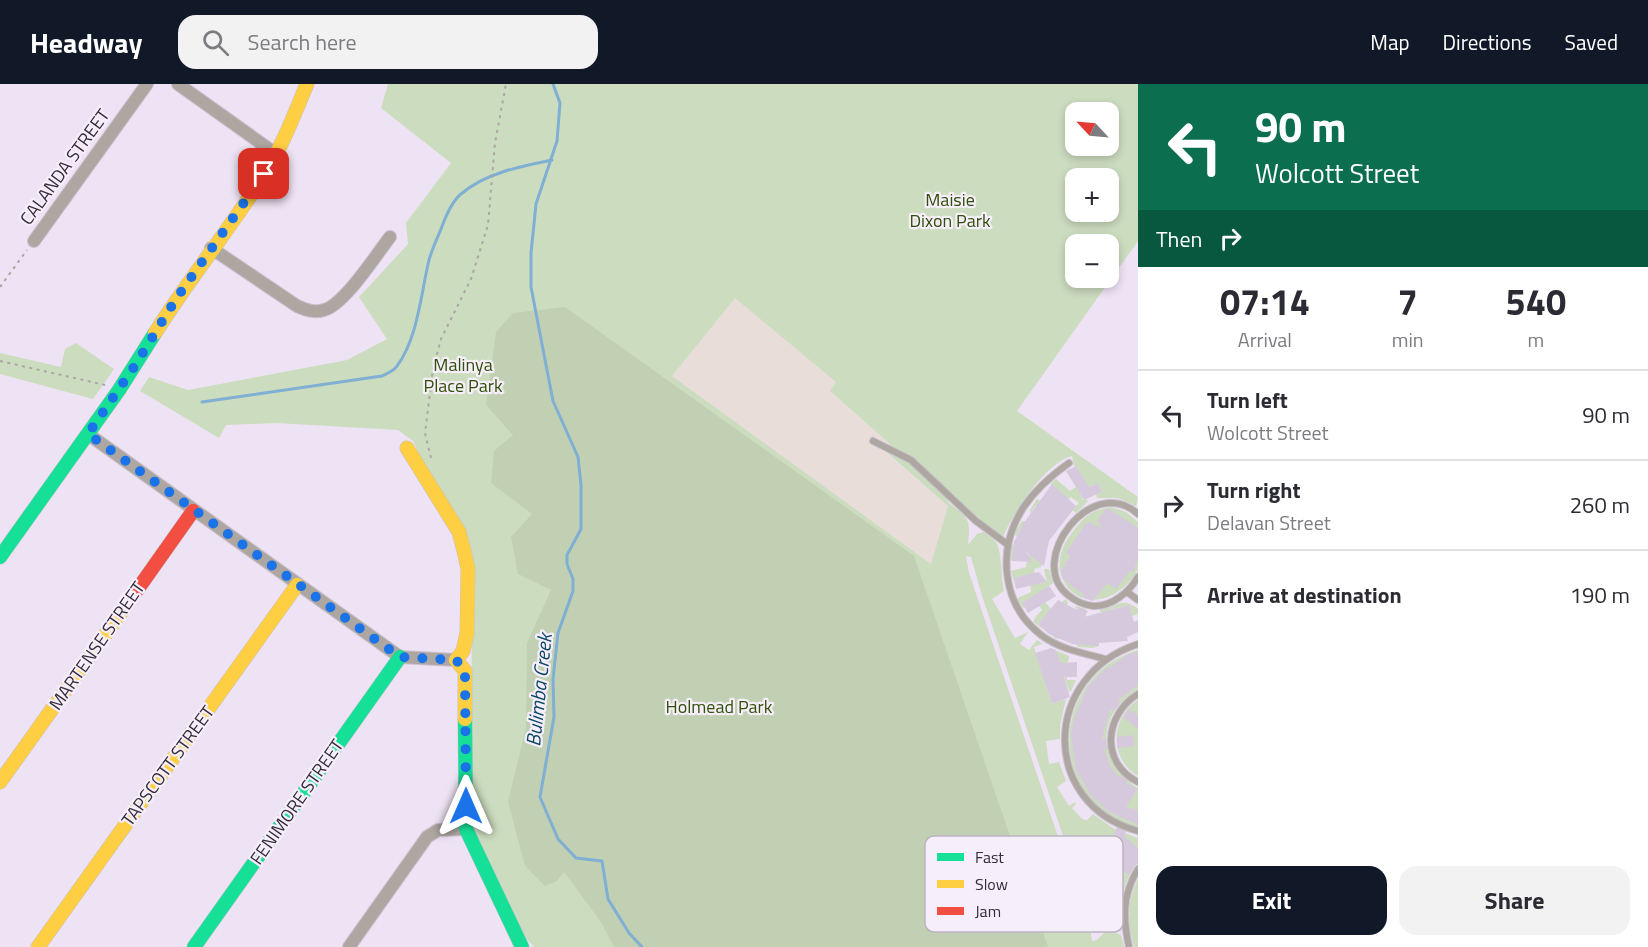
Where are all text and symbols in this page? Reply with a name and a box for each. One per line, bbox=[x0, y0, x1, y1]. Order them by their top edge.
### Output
search box bbox=[178, 15, 598, 69]
text: Headway bbox=[30, 21, 142, 64]
text: Search here bbox=[247, 25, 357, 59]
icon: search bbox=[199, 26, 232, 59]
text: Map bbox=[1370, 26, 1410, 58]
text: Directions bbox=[1443, 26, 1532, 58]
text: Saved bbox=[1565, 26, 1618, 58]
text: 90 m bbox=[1255, 94, 1347, 158]
north arrow bbox=[1065, 102, 1119, 156]
map controls bbox=[1065, 102, 1119, 288]
street label: CALANDA STREET bbox=[13, 103, 116, 230]
icon: left bbox=[1156, 108, 1234, 186]
pin bbox=[238, 148, 289, 199]
text: Wolcott Street bbox=[1255, 152, 1419, 193]
icon: arrive bbox=[247, 157, 280, 190]
button: + bbox=[1065, 168, 1119, 222]
park label: Maisie Dixon Park bbox=[909, 186, 991, 234]
text: Then bbox=[1156, 222, 1202, 256]
icon: right bbox=[1214, 222, 1247, 255]
button: − bbox=[1065, 234, 1119, 288]
text: 07:14 bbox=[1220, 274, 1310, 329]
text: 7 bbox=[1398, 274, 1418, 329]
text: 540 bbox=[1506, 274, 1566, 329]
text: Arrival bbox=[1238, 324, 1292, 355]
text: min bbox=[1392, 324, 1424, 355]
text: m bbox=[1527, 324, 1544, 355]
park label: Malinya Place Park bbox=[423, 351, 503, 399]
text: Turn left bbox=[1207, 383, 1288, 417]
text: 90 m bbox=[1582, 398, 1630, 432]
icon: left bbox=[1156, 399, 1189, 432]
text: Wolcott Street bbox=[1207, 417, 1329, 448]
text: Turn right bbox=[1207, 473, 1301, 507]
text: 260 m bbox=[1570, 488, 1630, 522]
icon: right bbox=[1156, 489, 1189, 522]
text: Delavan Street bbox=[1207, 507, 1331, 538]
street label: MARTENSE STREET bbox=[42, 575, 151, 716]
text: Arrive at destination bbox=[1207, 578, 1402, 612]
text: 190 m bbox=[1570, 578, 1630, 612]
icon: arrive bbox=[1156, 579, 1189, 612]
water label: Bulimba Creek bbox=[517, 630, 560, 748]
park label: Holmead Park bbox=[666, 693, 773, 720]
street label: TAPSCOTT STREET bbox=[115, 699, 221, 832]
street label: FENIMORE STREET bbox=[243, 733, 350, 870]
position arrow bbox=[434, 774, 498, 838]
legend bbox=[925, 836, 1123, 932]
text: Fast bbox=[975, 845, 1004, 869]
button: Exit bbox=[1156, 866, 1387, 935]
button: Share bbox=[1399, 866, 1630, 935]
text: Slow bbox=[975, 872, 1008, 896]
text: Jam bbox=[975, 899, 1001, 923]

